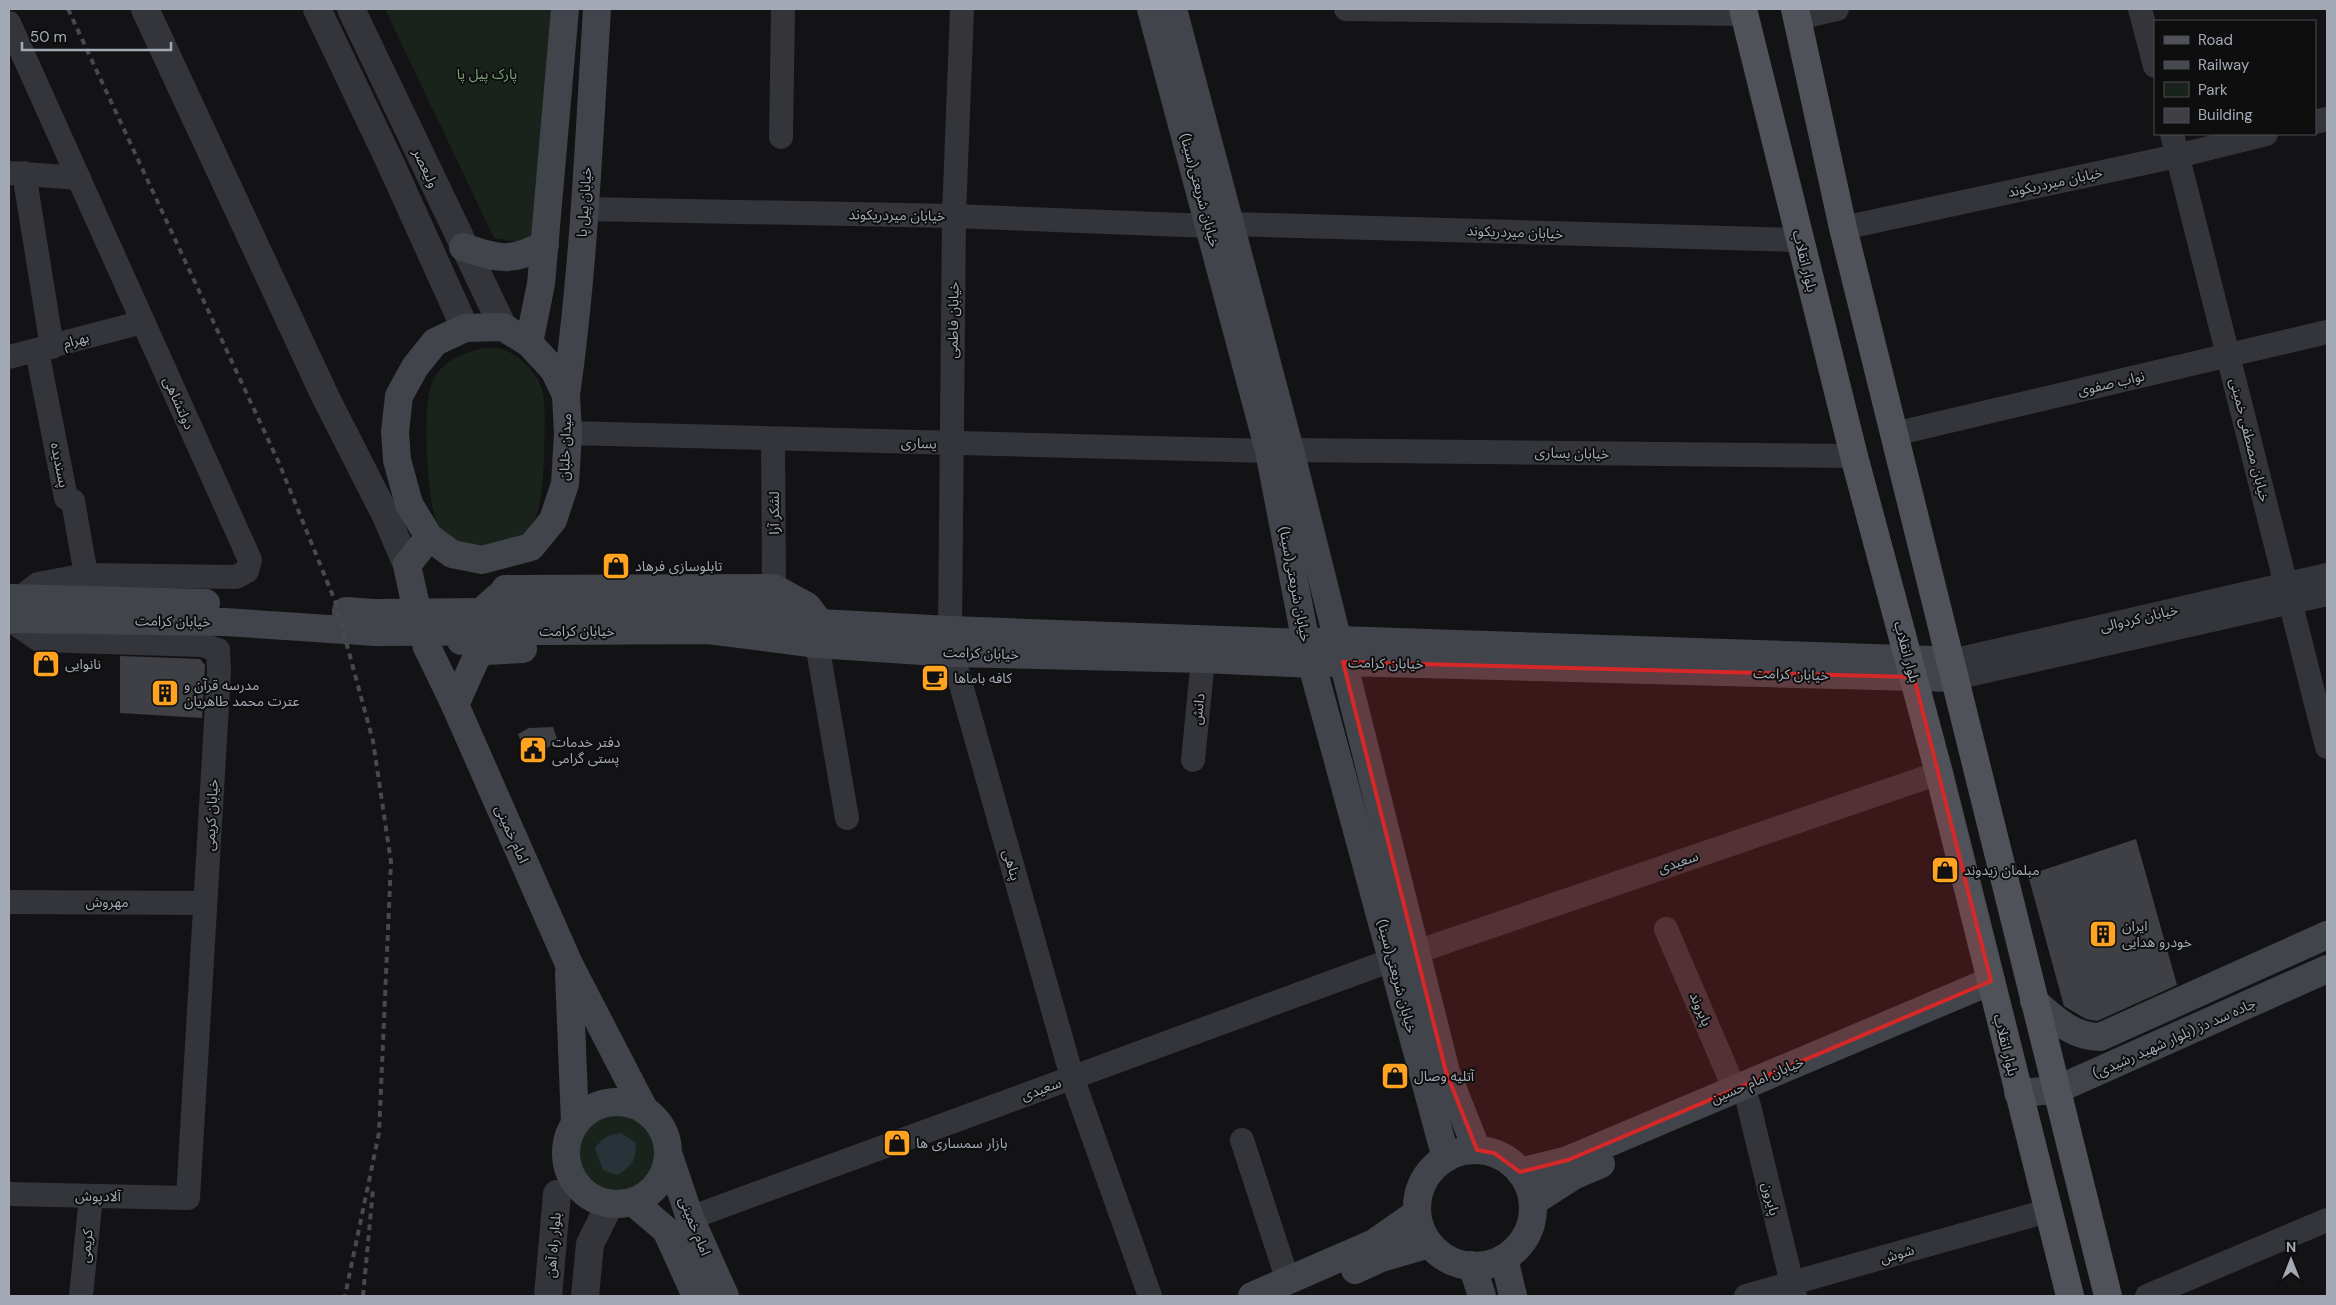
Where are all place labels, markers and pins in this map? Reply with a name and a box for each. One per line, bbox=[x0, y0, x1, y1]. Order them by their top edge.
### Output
shop icon: تابلوسازی فرهاد bbox=[601, 551, 631, 581]
place label: تابلوسازی فرهاد bbox=[635, 557, 722, 575]
shop icon: نانوایی bbox=[31, 649, 61, 679]
place label: نانوایی bbox=[65, 655, 101, 673]
cafe icon: کافه باماها bbox=[920, 663, 950, 693]
place label: کافه باماها bbox=[954, 669, 1012, 687]
place label: مدرسه قرآن و عترت محمد طاهریان bbox=[184, 676, 300, 710]
building icon: مدرسه قرآن و عترت محمد طاهریان bbox=[150, 678, 180, 708]
place label: دفتر خدمات پستی گرامی bbox=[552, 733, 621, 768]
public building icon: دفتر خدمات پستی گرامی bbox=[518, 735, 548, 765]
shop icon: مبلمان زیدوند bbox=[1930, 855, 1960, 885]
place label: مبلمان زیدوند bbox=[1964, 861, 2040, 879]
place label: ایران خودرو هدایی bbox=[2122, 917, 2192, 951]
building icon: ایران خودرو هدایی bbox=[2088, 919, 2118, 949]
shop icon: آتلیه وصال bbox=[1380, 1061, 1410, 1091]
place label: آتلیه وصال bbox=[1414, 1067, 1475, 1085]
shop icon: بازار سمساری ها bbox=[882, 1128, 912, 1158]
place label: بازار سمساری ها bbox=[916, 1134, 1008, 1152]

